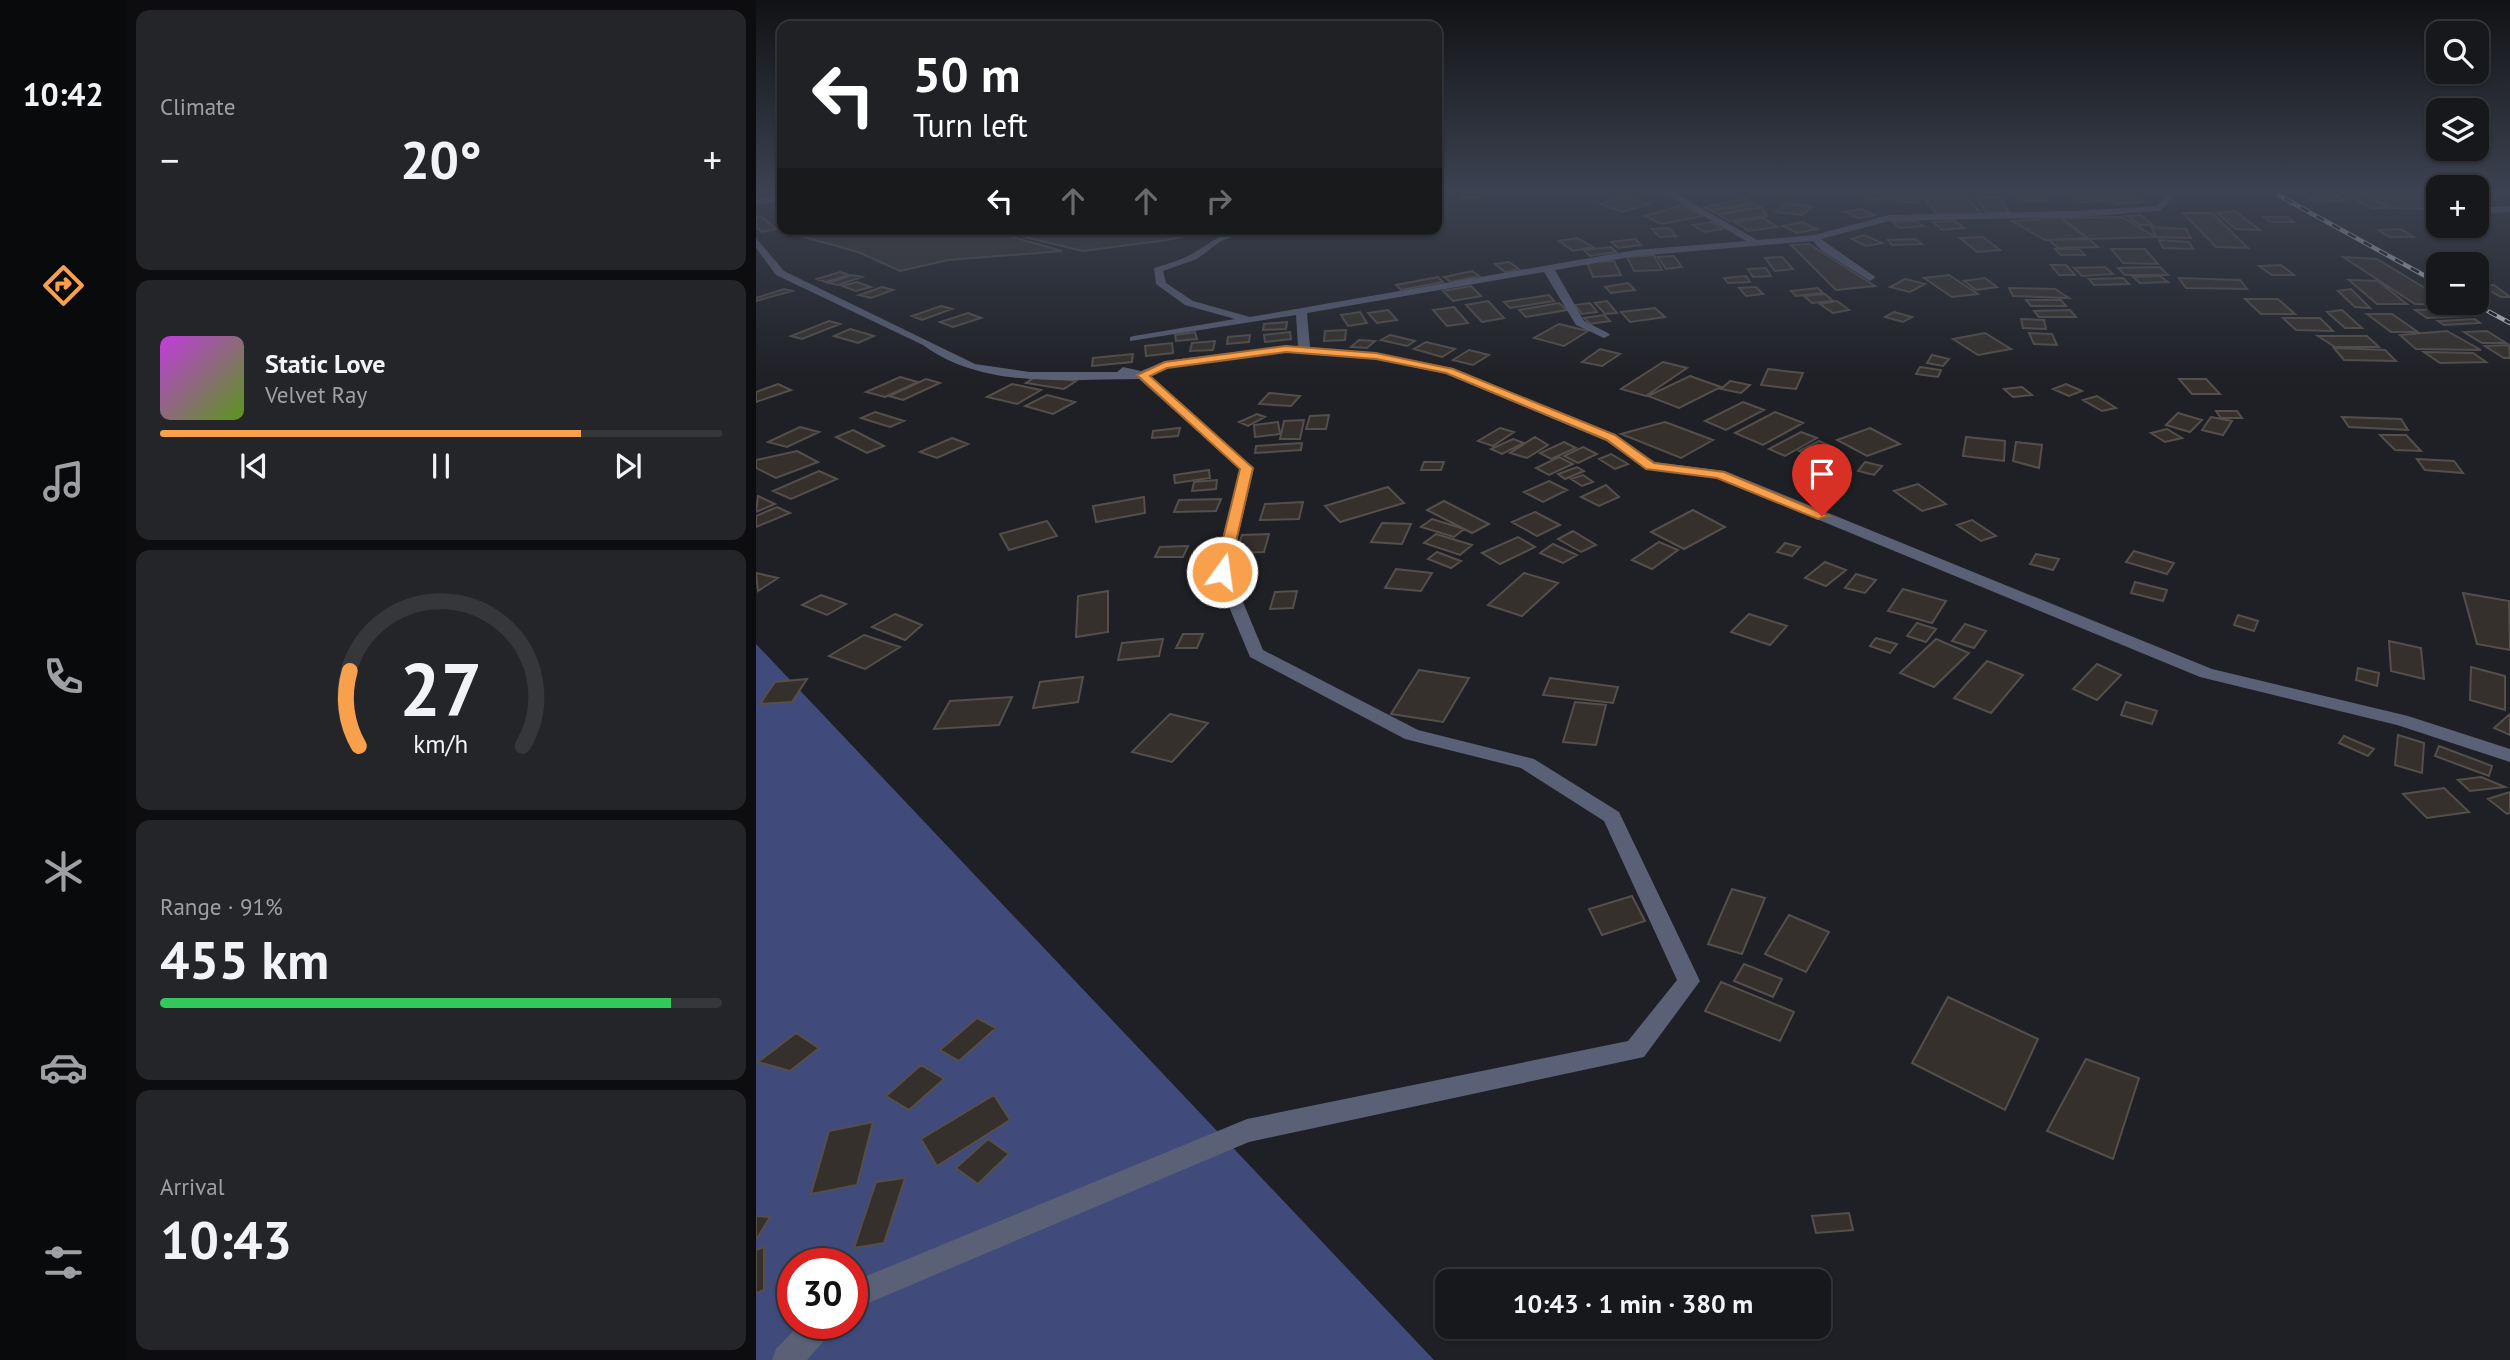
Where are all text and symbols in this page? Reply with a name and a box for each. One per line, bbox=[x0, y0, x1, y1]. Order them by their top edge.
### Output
map controls bbox=[2426, 21, 2489, 315]
button: search bbox=[2426, 21, 2489, 84]
text: 50 m bbox=[913, 42, 1020, 106]
icon: left bbox=[798, 49, 889, 140]
text: 10:42 bbox=[22, 73, 104, 115]
text: Climate bbox=[160, 92, 235, 121]
button: layers bbox=[2426, 98, 2489, 161]
text: Turn left bbox=[913, 104, 1028, 146]
text: 20° bbox=[400, 126, 482, 193]
text: − bbox=[160, 135, 179, 184]
text: + bbox=[703, 135, 722, 184]
button: + bbox=[2426, 175, 2489, 238]
icon: left bbox=[981, 182, 1019, 220]
icon: ahead bbox=[1054, 182, 1092, 220]
icon: ahead bbox=[1127, 182, 1165, 220]
icon: right bbox=[1200, 182, 1238, 220]
button: − bbox=[2426, 252, 2489, 315]
icon: directions bbox=[39, 261, 88, 310]
text: Static Love bbox=[265, 347, 386, 380]
text: Velvet Ray bbox=[265, 380, 367, 409]
pin bbox=[1792, 444, 1852, 516]
icon: previous bbox=[235, 447, 273, 485]
icon: pause bbox=[422, 447, 460, 485]
icon: next bbox=[609, 447, 647, 485]
icon: arrive bbox=[1803, 455, 1841, 493]
icon: music bbox=[39, 457, 88, 506]
position arrow bbox=[1185, 535, 1259, 609]
text: 27 bbox=[400, 642, 482, 736]
icon: phone bbox=[39, 652, 88, 701]
text: km/h bbox=[414, 728, 468, 760]
icon: climate bbox=[39, 847, 88, 896]
text: Range · 91% bbox=[160, 892, 283, 921]
text: 455 km bbox=[160, 926, 329, 993]
icon: car bbox=[39, 1043, 88, 1092]
text: Arrival bbox=[160, 1172, 224, 1201]
text: 10:43 bbox=[160, 1206, 292, 1273]
icon: filters bbox=[39, 1238, 88, 1287]
speed limit sign: 30 bbox=[777, 1248, 868, 1339]
text: 10:43 · 1 min · 380 m bbox=[1513, 1287, 1753, 1320]

